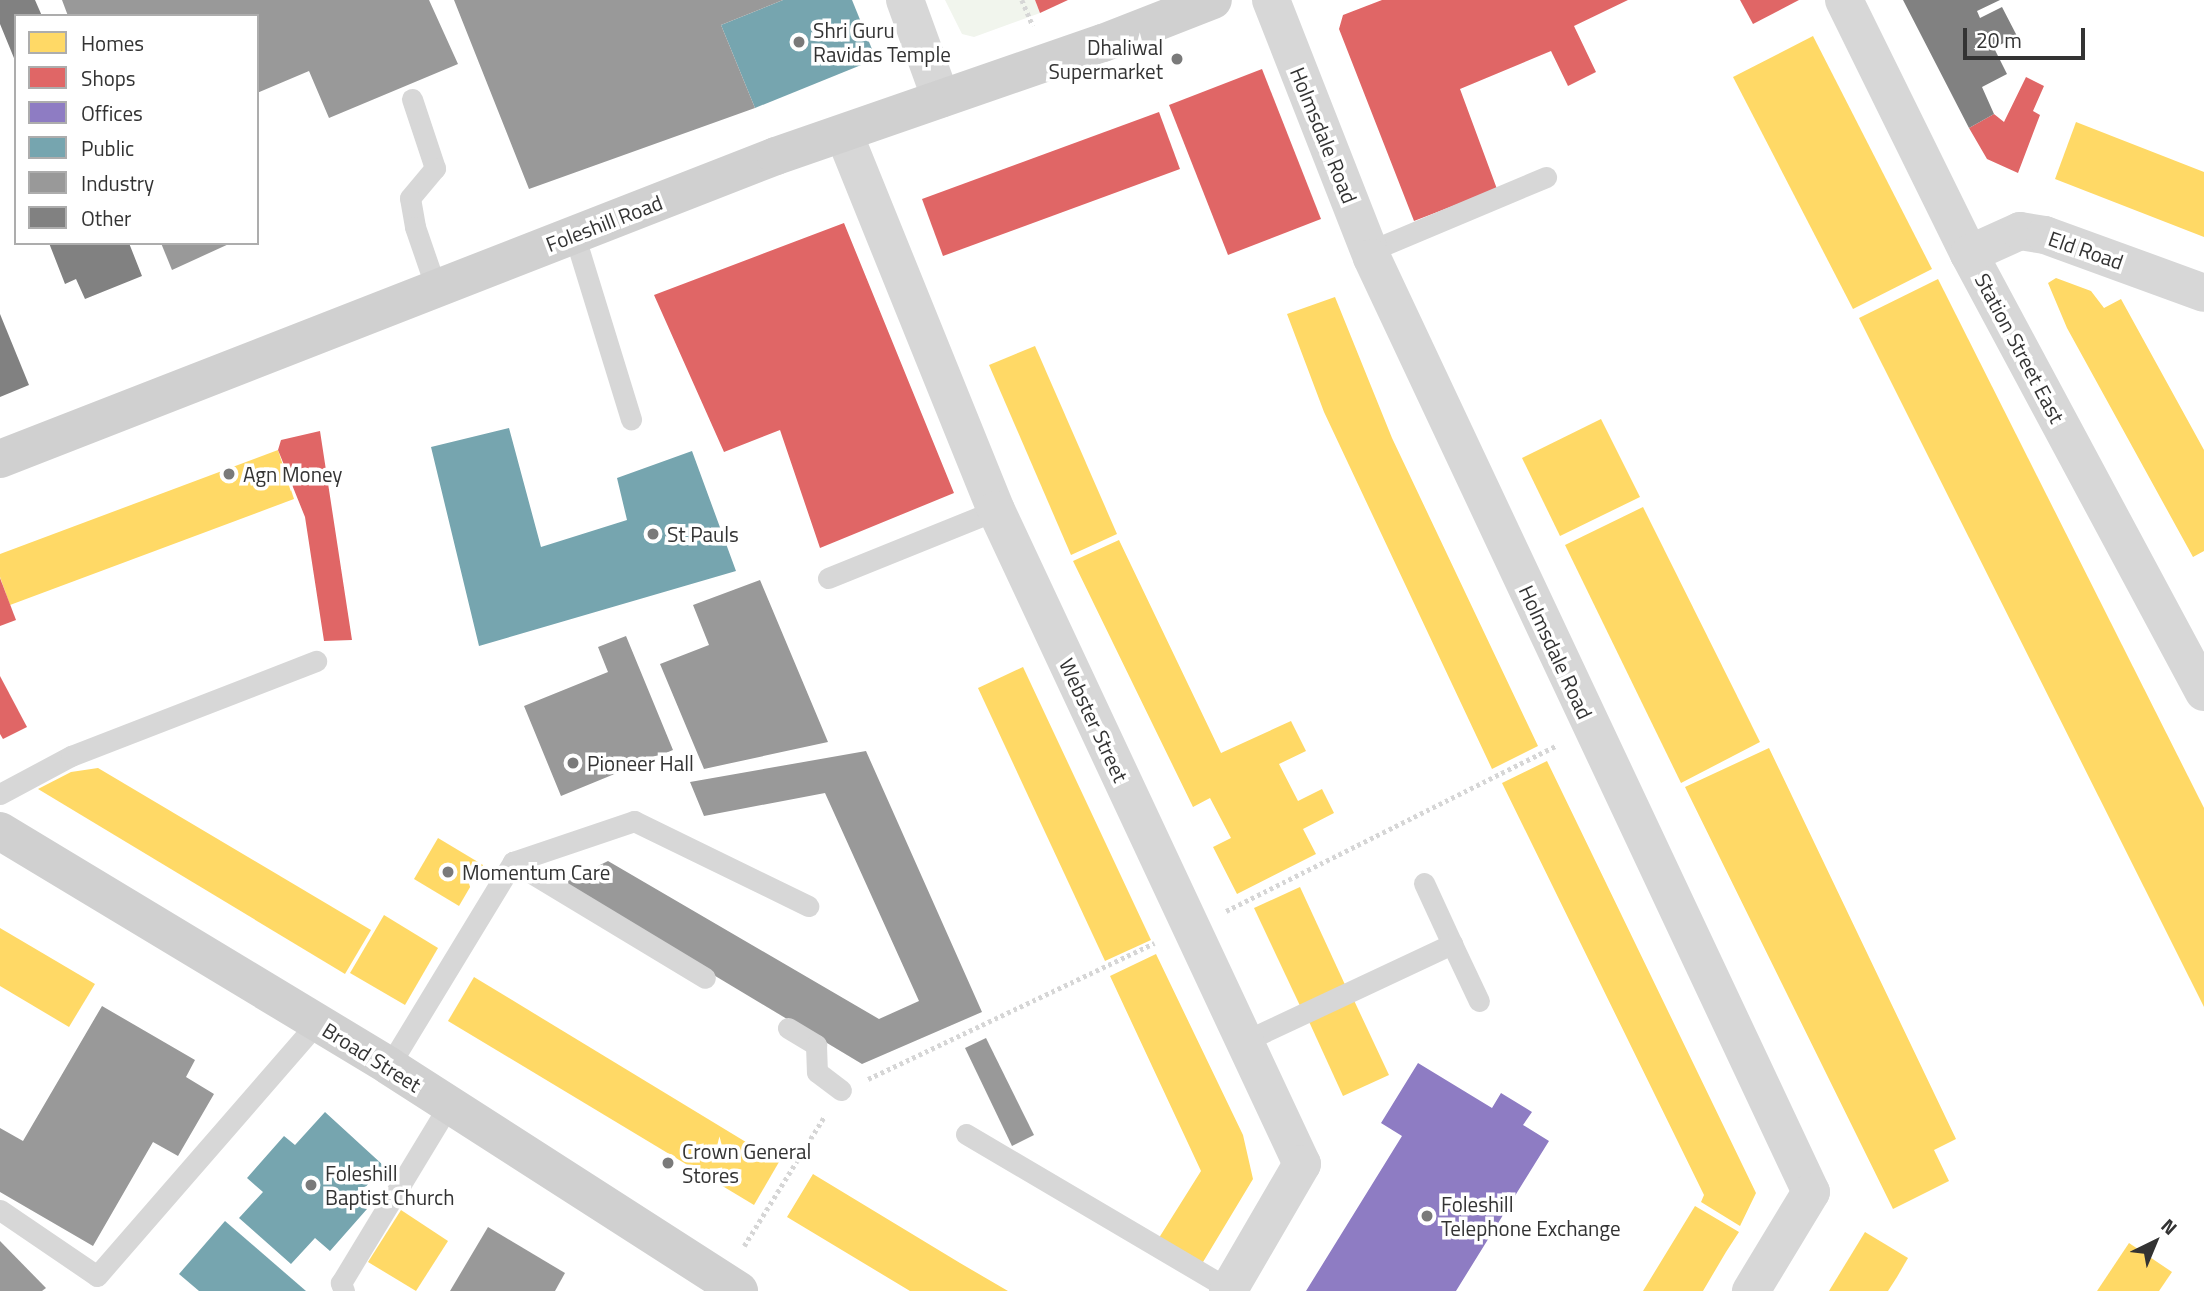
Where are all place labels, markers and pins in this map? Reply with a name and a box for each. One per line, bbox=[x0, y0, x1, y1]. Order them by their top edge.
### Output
place label: Shri Guru Ravidas Temple bbox=[813, 17, 951, 67]
marker: Shri Guru Ravidas Temple bbox=[791, 34, 807, 50]
place label: Dhaliwal Supermarket bbox=[1048, 34, 1163, 84]
marker: Dhaliwal Supermarket bbox=[1169, 51, 1185, 67]
place label: Agn Money bbox=[243, 461, 342, 487]
marker: Agn Money bbox=[221, 466, 237, 482]
place label: St Pauls bbox=[667, 521, 739, 547]
marker: St Pauls bbox=[645, 526, 661, 542]
place label: Pioneer Hall bbox=[587, 750, 694, 776]
marker: Pioneer Hall bbox=[565, 755, 581, 771]
place label: Momentum Care bbox=[462, 859, 610, 885]
marker: Momentum Care bbox=[440, 864, 456, 880]
place label: Crown General Stores bbox=[682, 1138, 811, 1188]
marker: Crown General Stores bbox=[660, 1155, 676, 1171]
place label: Foleshill Baptist Church bbox=[325, 1160, 455, 1210]
marker: Foleshill Baptist Church bbox=[303, 1177, 319, 1193]
place label: Foleshill Telephone Exchange bbox=[1441, 1191, 1621, 1241]
marker: Foleshill Telephone Exchange bbox=[1419, 1208, 1435, 1224]

